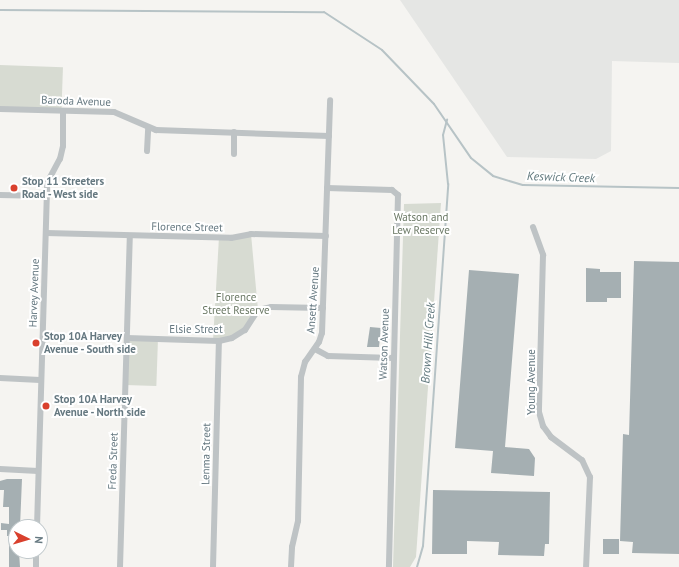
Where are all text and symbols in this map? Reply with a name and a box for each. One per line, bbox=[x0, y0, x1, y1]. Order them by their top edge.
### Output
street label: Baroda Avenue bbox=[41, 93, 111, 109]
water label: Keswick Creek bbox=[527, 169, 595, 185]
place label: Stop 11 Streeters Road - West side bbox=[22, 175, 104, 201]
marker: Stop 11 Streeters Road - West side bbox=[9, 183, 19, 193]
park label: Watson and Lew Reserve bbox=[392, 211, 450, 237]
street label: Florence Street bbox=[151, 220, 223, 234]
street label: Harvey Avenue bbox=[26, 258, 42, 328]
street label: Ansett Avenue bbox=[304, 266, 322, 334]
park label: Florence Street Reserve bbox=[202, 291, 270, 317]
water label: Brown Hill Creek bbox=[418, 302, 438, 384]
street label: Watson Avenue bbox=[376, 308, 392, 380]
street label: Elsie Street bbox=[169, 322, 223, 336]
place label: Stop 10A Harvey Avenue - South side bbox=[44, 330, 137, 356]
marker: Stop 10A Harvey Avenue - South side bbox=[31, 338, 41, 348]
street label: Young Avenue bbox=[524, 349, 538, 415]
place label: Stop 10A Harvey Avenue - North side bbox=[54, 393, 147, 419]
marker: Stop 10A Harvey Avenue - North side bbox=[41, 401, 51, 411]
street label: Lenma Street bbox=[199, 423, 213, 485]
street label: Freda Street bbox=[105, 432, 121, 490]
north arrow bbox=[8, 519, 48, 559]
text: N bbox=[32, 536, 46, 544]

